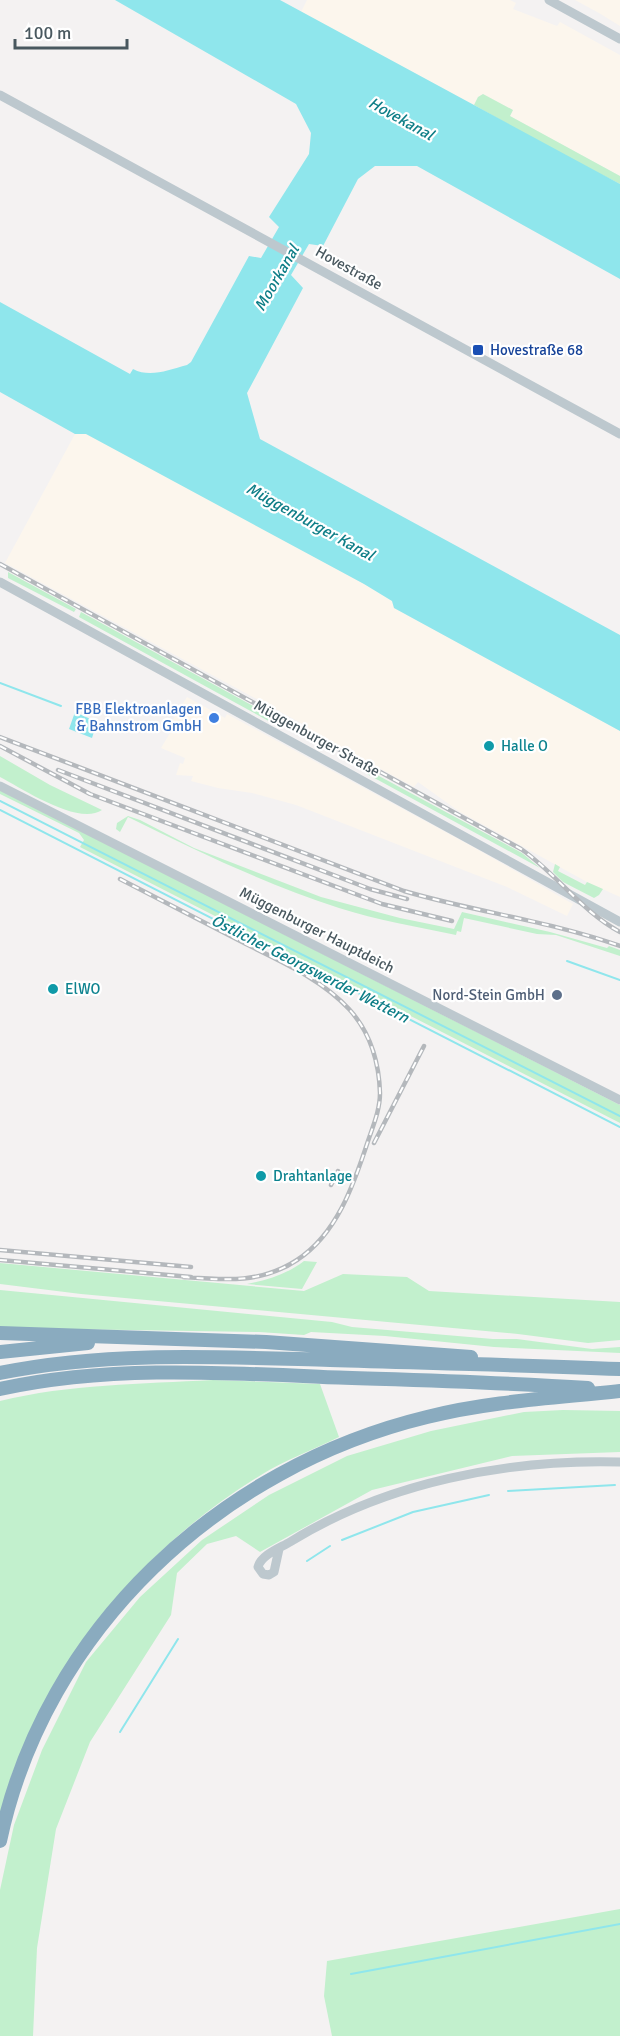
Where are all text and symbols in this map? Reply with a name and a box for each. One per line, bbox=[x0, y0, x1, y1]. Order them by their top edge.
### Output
scale bar bbox=[15, 12, 128, 50]
text: 100 m bbox=[24, 22, 71, 44]
water label: Hovekanal bbox=[365, 93, 438, 146]
water label: Moorkanal bbox=[250, 240, 305, 315]
street label: Hovestraße bbox=[312, 242, 386, 294]
place label: Hovestraße 68 bbox=[490, 341, 583, 359]
marker: Hovestraße 68 bbox=[471, 343, 485, 357]
water label: Müggenburger Kanal bbox=[242, 479, 379, 566]
street label: Müggenburger Straße bbox=[251, 696, 383, 780]
place label: FBB Elektroanlagen & Bahnstrom GmbH bbox=[75, 700, 202, 735]
marker: FBB Elektroanlagen & Bahnstrom GmbH bbox=[207, 711, 221, 725]
place label: Halle O bbox=[501, 737, 548, 755]
marker: Halle O bbox=[482, 739, 496, 753]
street label: Müggenburger Hauptdeich bbox=[237, 883, 397, 977]
water label: Östlicher Georgswerder Wettern bbox=[208, 910, 413, 1028]
place label: ElWO bbox=[65, 980, 101, 998]
marker: ElWO bbox=[46, 982, 60, 996]
place label: Nord-Stein GmbH bbox=[432, 986, 545, 1004]
marker: Nord-Stein GmbH bbox=[550, 988, 564, 1002]
place label: Drahtanlage bbox=[273, 1167, 352, 1185]
marker: Drahtanlage bbox=[254, 1169, 268, 1183]

